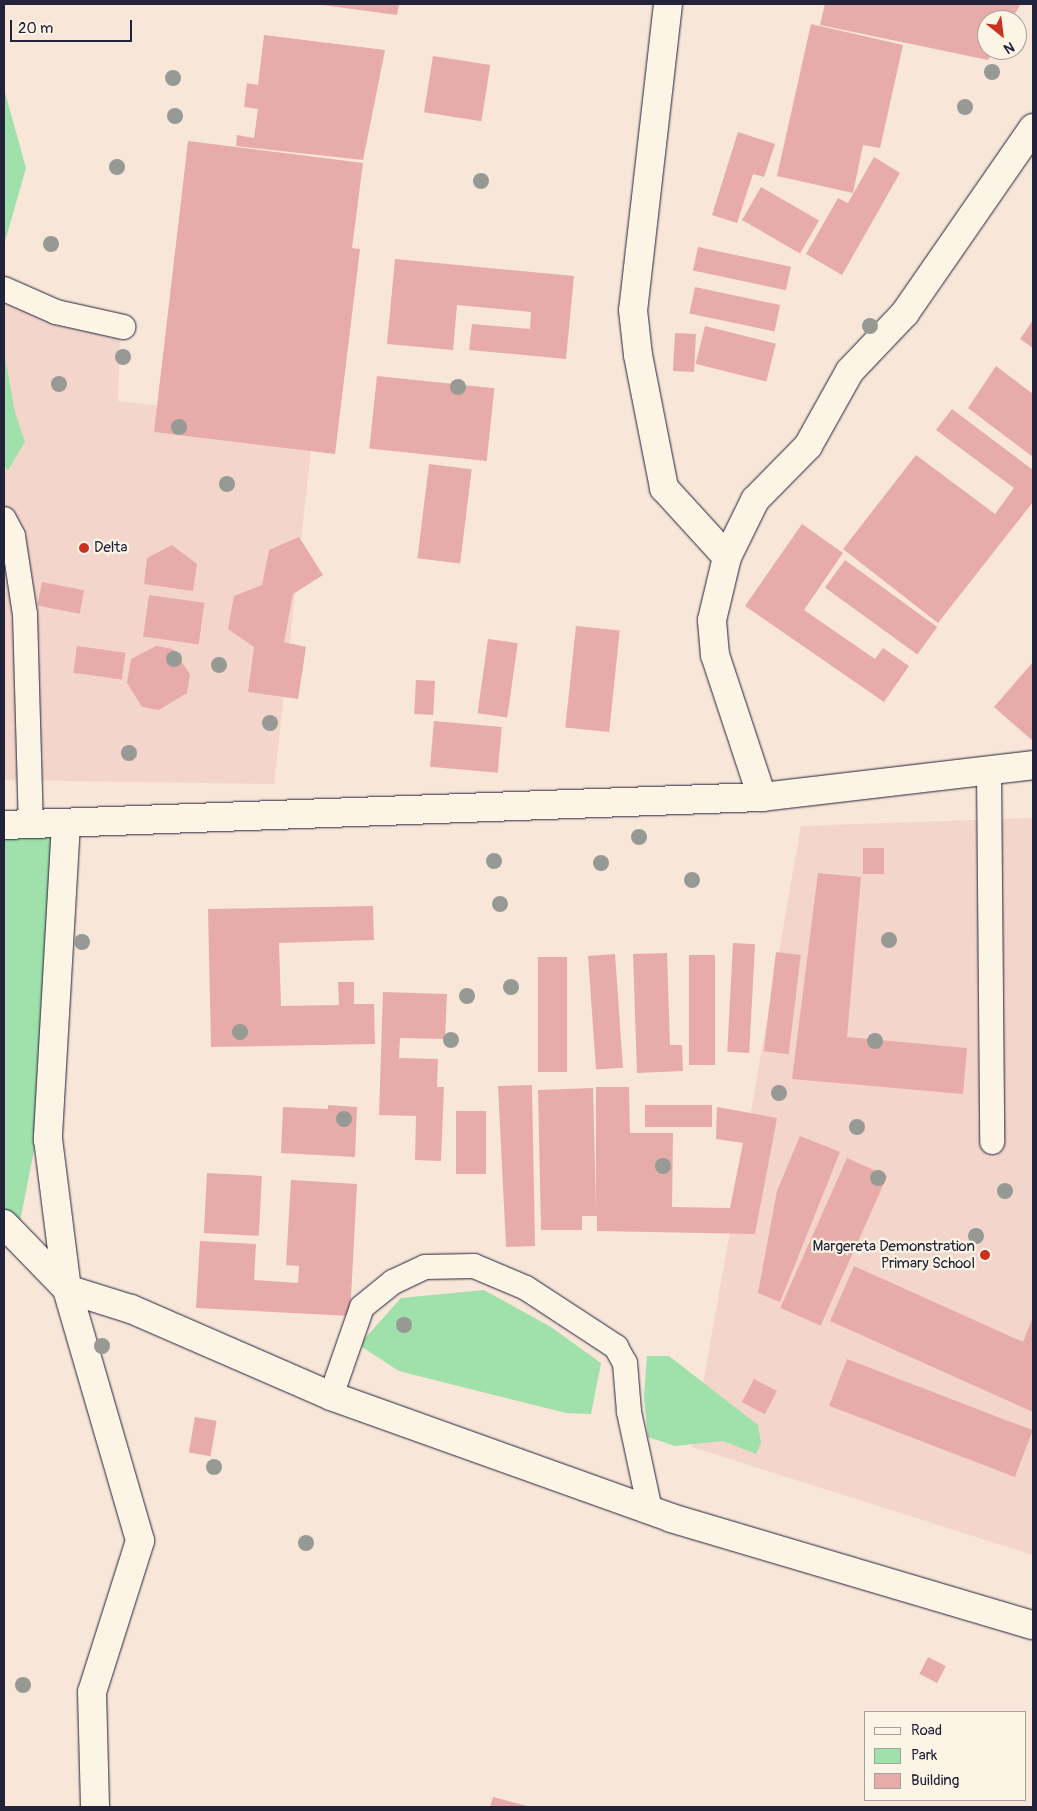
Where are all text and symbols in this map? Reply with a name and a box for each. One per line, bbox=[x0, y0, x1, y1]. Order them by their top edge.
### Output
scale bar bbox=[12, 10, 135, 42]
north arrow bbox=[977, 10, 1027, 60]
text: 20 m bbox=[18, 19, 53, 38]
text: N bbox=[1001, 38, 1017, 57]
place label: Delta bbox=[94, 539, 127, 557]
marker: Delta bbox=[78, 542, 90, 554]
place label: Margereta Demonstration Primary School bbox=[812, 1237, 975, 1272]
marker: Margereta Demonstration Primary School bbox=[979, 1249, 991, 1261]
legend bbox=[864, 1711, 1027, 1801]
text: Road bbox=[911, 1721, 942, 1740]
text: Park bbox=[911, 1746, 937, 1765]
text: Building bbox=[911, 1771, 959, 1790]

